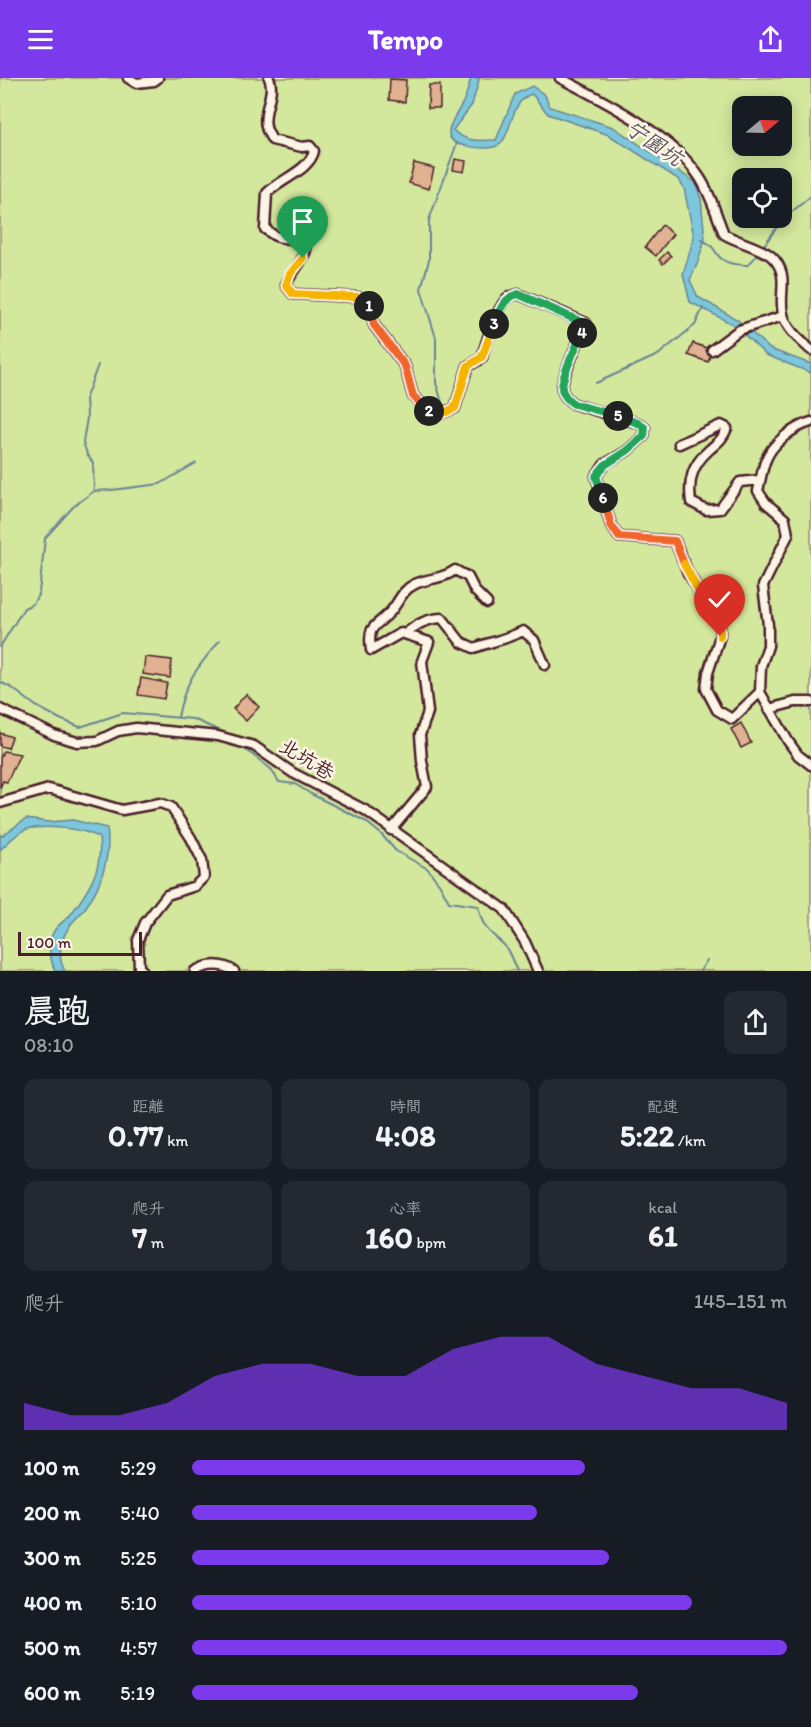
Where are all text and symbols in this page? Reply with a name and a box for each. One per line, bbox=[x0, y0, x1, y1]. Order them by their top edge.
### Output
icon: menu bbox=[24, 23, 57, 56]
text: Tempo bbox=[368, 23, 443, 56]
icon: share bbox=[754, 23, 787, 56]
north arrow bbox=[732, 96, 792, 156]
map controls bbox=[732, 96, 792, 228]
water label: 宁園坑 bbox=[621, 115, 689, 172]
button: locate bbox=[732, 168, 792, 228]
pin bbox=[277, 196, 328, 258]
icon: arrive bbox=[286, 205, 319, 238]
pin: 1 bbox=[354, 291, 384, 321]
text: 1 bbox=[365, 296, 373, 315]
pin: 3 bbox=[479, 309, 509, 339]
text: 3 bbox=[490, 314, 498, 333]
pin: 4 bbox=[567, 318, 597, 348]
text: 4 bbox=[577, 323, 587, 342]
pin: 2 bbox=[414, 396, 444, 426]
text: 2 bbox=[425, 401, 433, 420]
pin: 5 bbox=[603, 401, 633, 431]
text: 5 bbox=[614, 406, 622, 425]
pin: 6 bbox=[588, 483, 618, 513]
text: 6 bbox=[599, 488, 607, 507]
pin bbox=[694, 574, 745, 636]
icon: check bbox=[703, 583, 736, 616]
street label: 北坑巷 bbox=[275, 733, 340, 785]
scale bar bbox=[18, 929, 142, 956]
text: 100 m bbox=[27, 933, 71, 952]
text: 晨跑 bbox=[24, 991, 90, 1030]
button: share bbox=[724, 991, 787, 1054]
text: 08:10 bbox=[24, 1033, 74, 1057]
text: 距離 bbox=[132, 1097, 164, 1116]
text: 時間 bbox=[389, 1097, 422, 1116]
text: 配速 bbox=[647, 1097, 679, 1116]
text: 0.77 bbox=[108, 1117, 164, 1154]
text: 4:08 bbox=[375, 1117, 436, 1154]
text: 5:22 bbox=[620, 1117, 674, 1154]
text: km bbox=[164, 1131, 188, 1150]
text: /km bbox=[674, 1131, 706, 1150]
text: kcal bbox=[649, 1198, 677, 1217]
text: 爬升 bbox=[132, 1199, 164, 1218]
text: 心率 bbox=[389, 1199, 422, 1218]
text: 61 bbox=[648, 1217, 678, 1254]
text: 7 bbox=[132, 1219, 147, 1256]
text: 160 bbox=[365, 1219, 413, 1256]
text: m bbox=[147, 1233, 164, 1252]
text: bpm bbox=[413, 1233, 446, 1252]
text: 145–151 m bbox=[694, 1289, 787, 1313]
text: 爬升 bbox=[24, 1291, 64, 1315]
text: 100 m bbox=[24, 1456, 79, 1480]
text: 5:29 bbox=[120, 1456, 156, 1480]
text: 200 m bbox=[24, 1501, 80, 1525]
text: 5:40 bbox=[120, 1501, 160, 1525]
text: 300 m bbox=[24, 1546, 81, 1570]
text: 5:25 bbox=[120, 1546, 156, 1570]
text: 400 m bbox=[24, 1591, 82, 1615]
text: 5:10 bbox=[120, 1591, 157, 1615]
text: 500 m bbox=[24, 1636, 80, 1660]
text: 4:57 bbox=[120, 1636, 157, 1660]
text: 600 m bbox=[24, 1681, 81, 1705]
text: 5:19 bbox=[120, 1681, 155, 1705]

